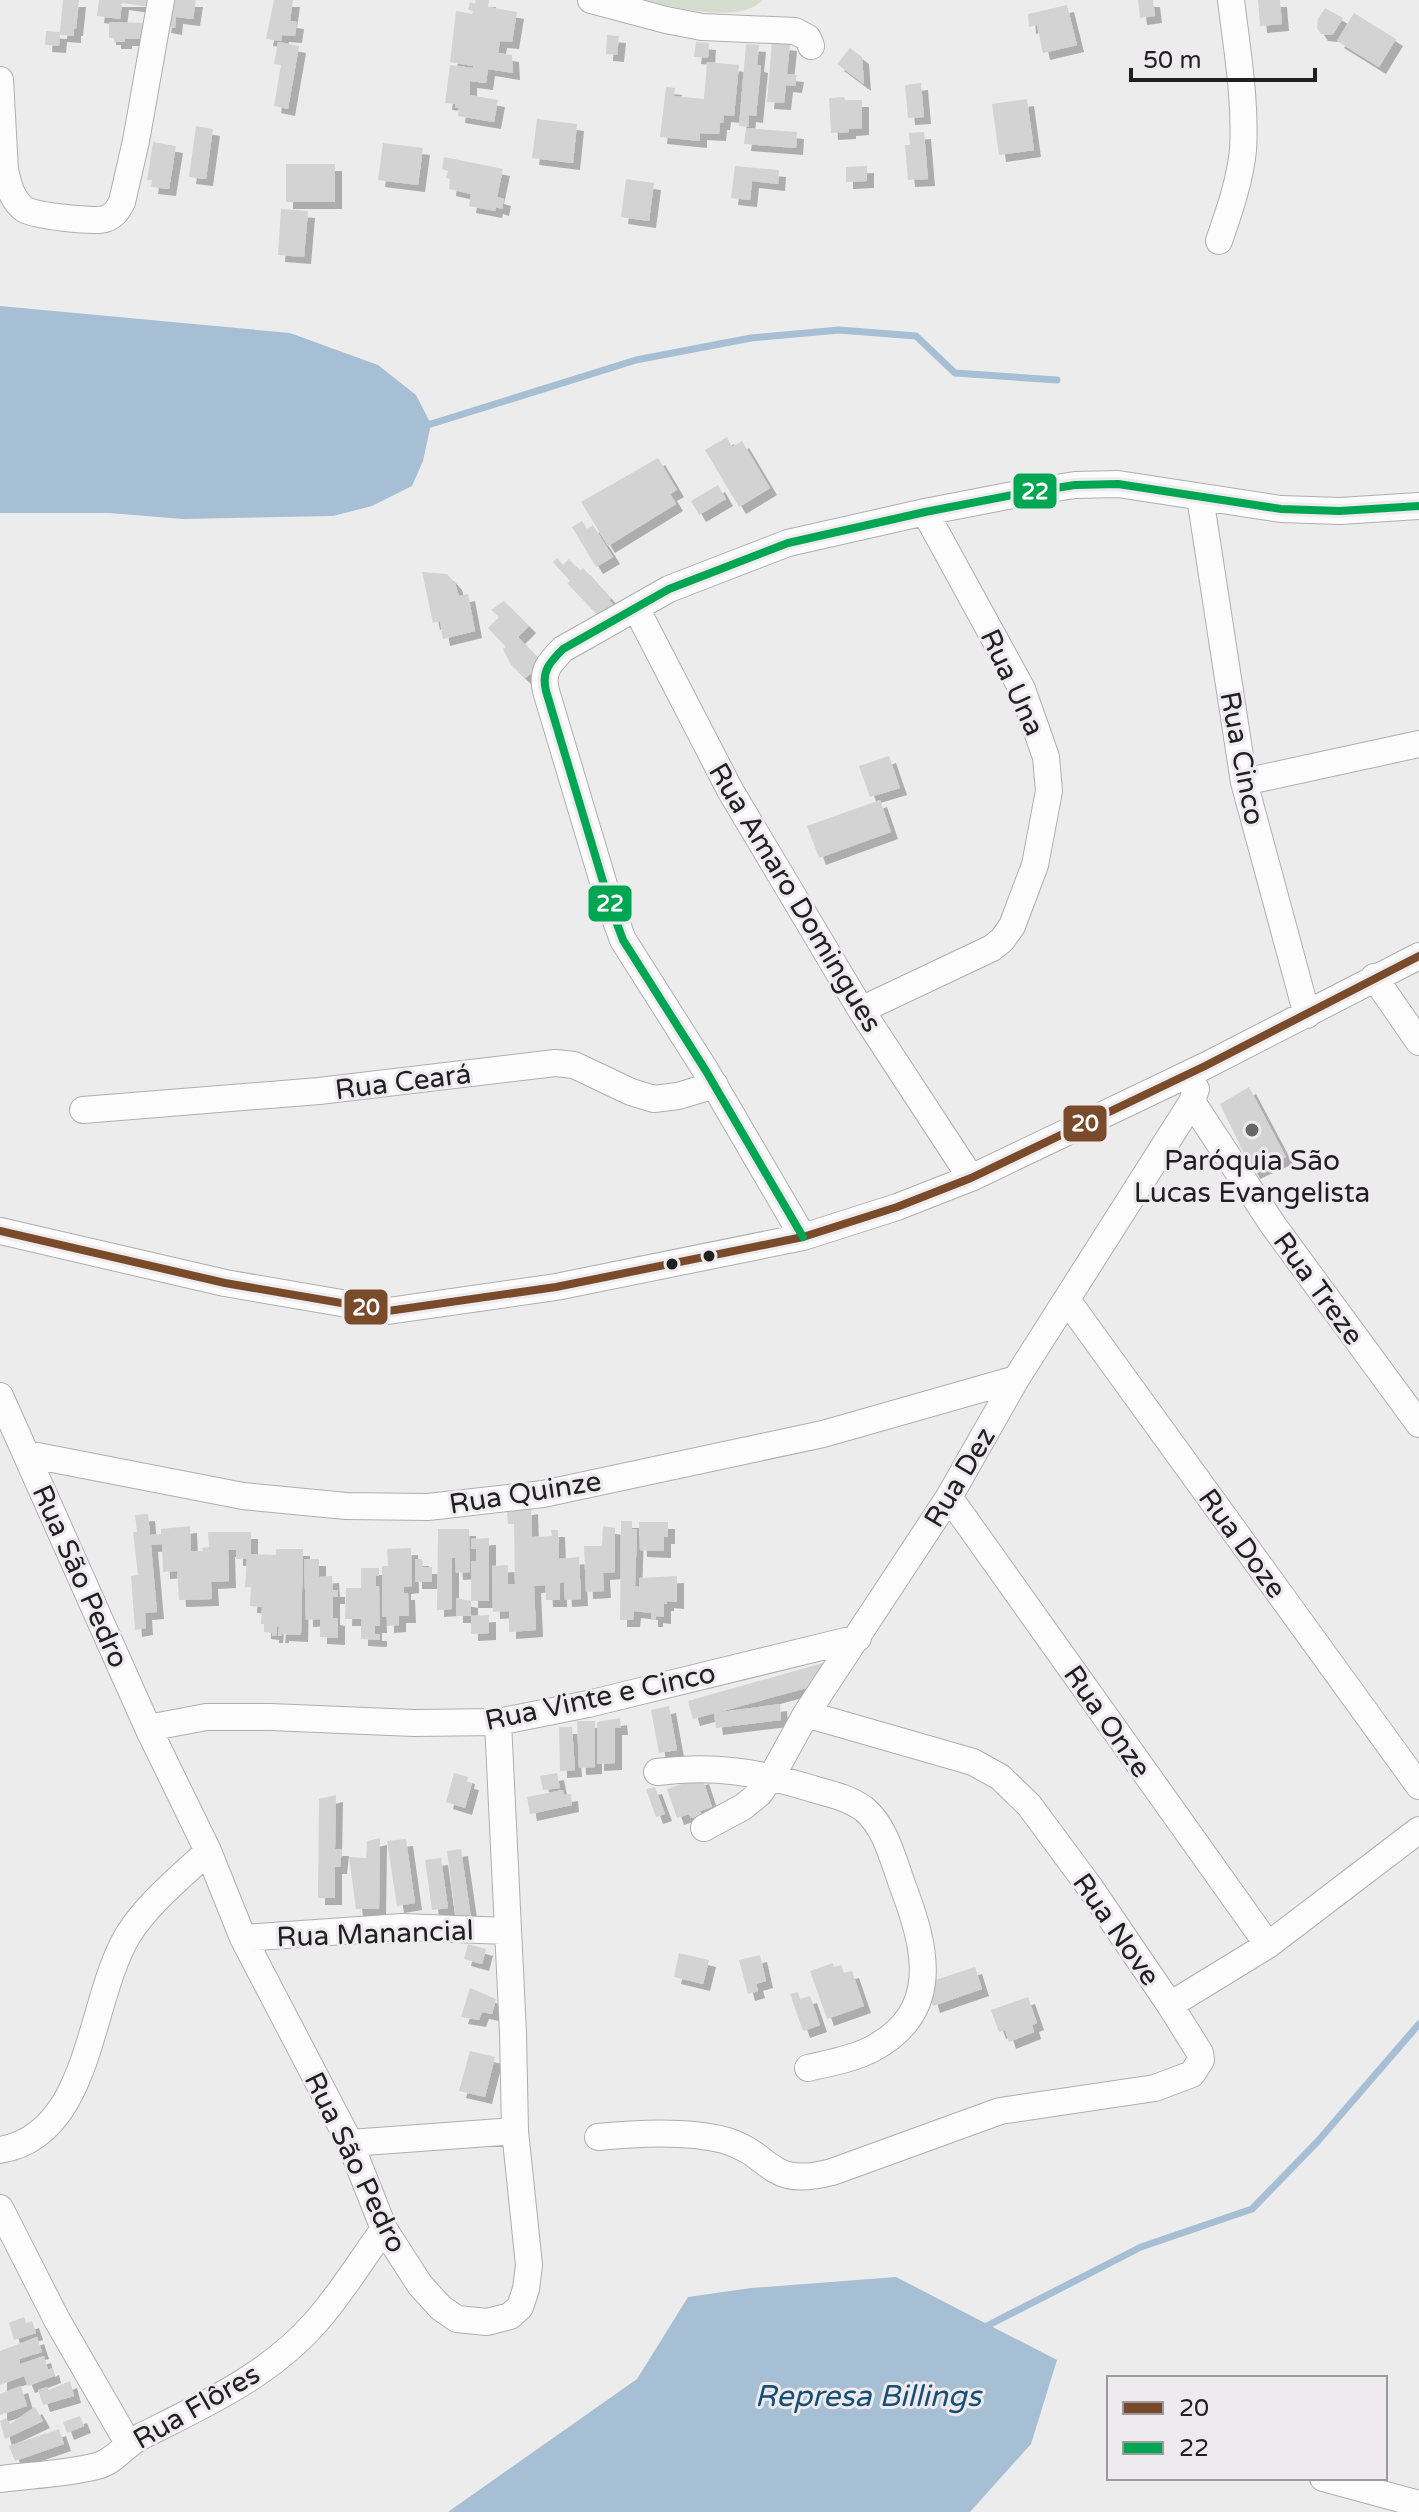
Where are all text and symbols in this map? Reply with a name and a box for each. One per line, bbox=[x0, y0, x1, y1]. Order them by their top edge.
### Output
scale bar bbox=[1131, 32, 1315, 82]
text: 50 m bbox=[1143, 46, 1201, 75]
line badge: 22 bbox=[1012, 472, 1058, 510]
text: 22 bbox=[1021, 479, 1049, 505]
street label: Rua Una bbox=[973, 624, 1051, 741]
street label: Rua Cinco bbox=[1212, 689, 1272, 828]
street label: Rua Amaro Domingues bbox=[701, 757, 889, 1038]
line badge: 22 bbox=[587, 884, 633, 923]
text: 22 bbox=[596, 891, 624, 917]
street label: Rua Ceará bbox=[333, 1057, 473, 1107]
line badge: 20 bbox=[1062, 1104, 1108, 1143]
text: 20 bbox=[1071, 1111, 1099, 1137]
marker: Paróquia São Lucas Evangelista bbox=[1243, 1121, 1261, 1139]
place label: Paróquia São Lucas Evangelista bbox=[1134, 1144, 1370, 1210]
street label: Rua Treze bbox=[1266, 1225, 1371, 1352]
unlabelled marker bbox=[701, 1248, 717, 1264]
unlabelled marker bbox=[664, 1256, 680, 1272]
line badge: 20 bbox=[343, 1288, 389, 1326]
text: 20 bbox=[352, 1295, 380, 1321]
street label: Rua Dez bbox=[917, 1421, 1003, 1534]
street label: Rua Quinze bbox=[447, 1464, 604, 1522]
street label: Rua São Pedro bbox=[25, 1480, 136, 1673]
street label: Rua Doze bbox=[1191, 1482, 1293, 1605]
street label: Rua Vinte e Cinco bbox=[482, 1656, 719, 1738]
street label: Rua Onze bbox=[1056, 1659, 1158, 1784]
street label: Rua Nove bbox=[1065, 1867, 1167, 1992]
street label: Rua Manancial bbox=[276, 1914, 474, 1954]
street label: Rua São Pedro bbox=[297, 2067, 413, 2258]
street label: Rua Flôres bbox=[127, 2357, 266, 2457]
legend bbox=[1107, 2376, 1387, 2480]
water label: Represa Billings bbox=[755, 2378, 984, 2415]
text: 20 bbox=[1179, 2394, 1209, 2423]
text: 22 bbox=[1179, 2434, 1209, 2463]

